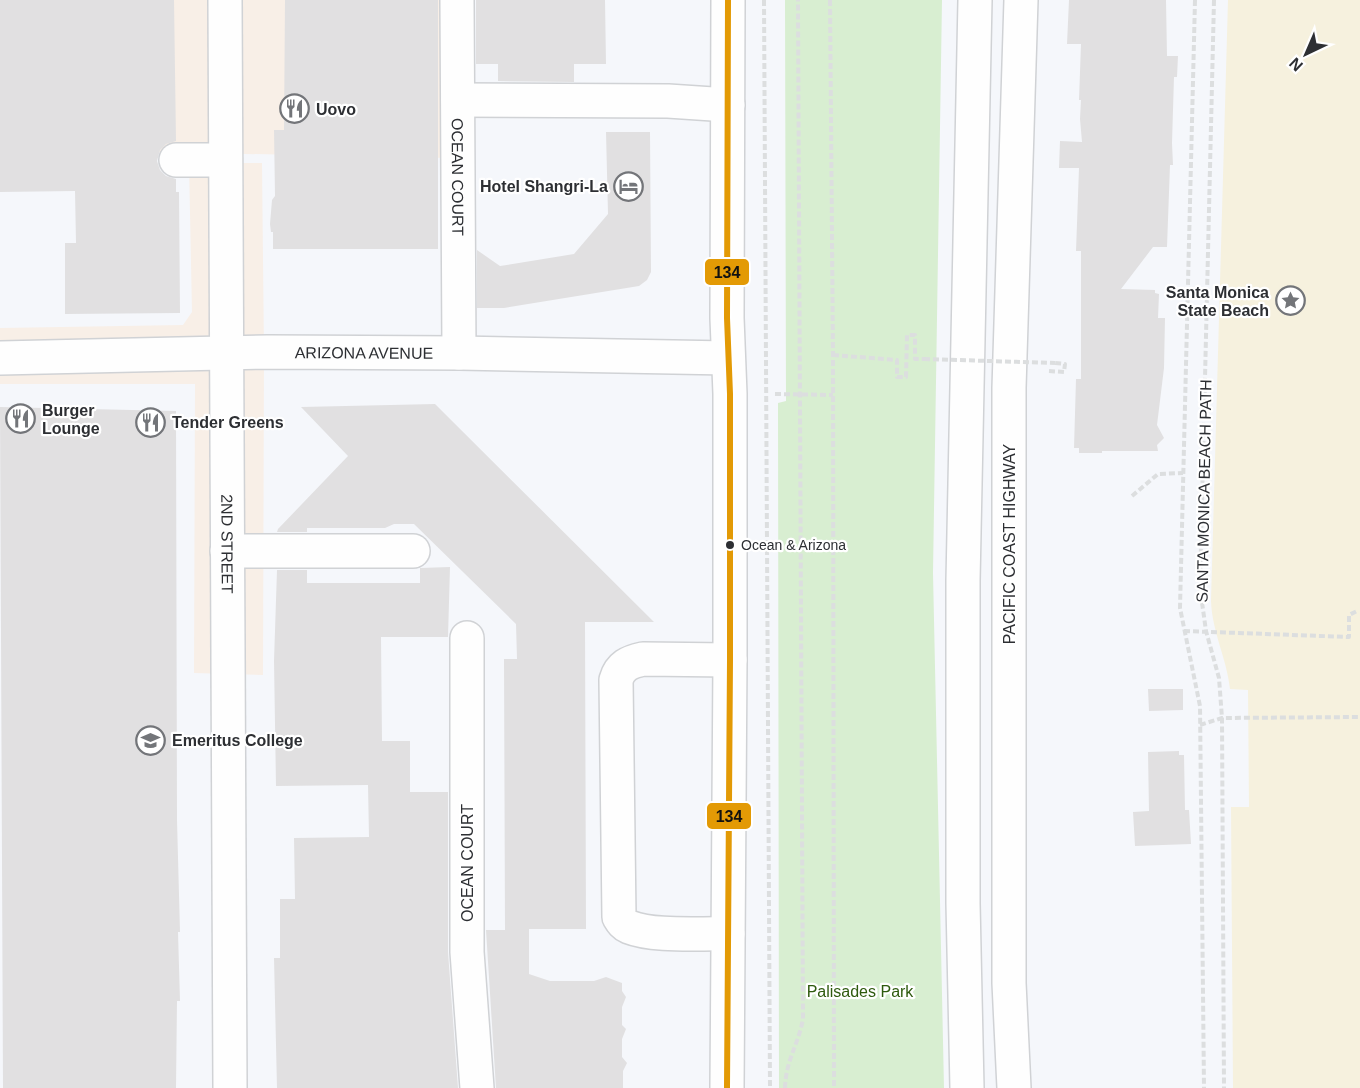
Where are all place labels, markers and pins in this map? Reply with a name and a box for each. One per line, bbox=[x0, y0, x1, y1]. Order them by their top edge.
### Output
restaurant icon: Uovo bbox=[279, 93, 311, 125]
place label: Uovo bbox=[316, 101, 356, 118]
hotel icon: Hotel Shangri-La bbox=[613, 170, 645, 202]
place label: Hotel Shangri-La bbox=[480, 178, 608, 195]
place label: Santa Monica State Beach bbox=[1166, 284, 1269, 319]
place icon: Santa Monica State Beach bbox=[1274, 285, 1306, 317]
place label: Burger Lounge bbox=[42, 402, 100, 437]
restaurant icon: Burger Lounge bbox=[5, 403, 37, 435]
restaurant icon: Tender Greens bbox=[135, 406, 167, 438]
place label: Tender Greens bbox=[172, 414, 284, 431]
place label: Ocean & Arizona bbox=[741, 537, 846, 553]
marker: Ocean & Arizona bbox=[724, 539, 736, 551]
school or university icon: Emeritus College bbox=[135, 724, 167, 756]
place label: Emeritus College bbox=[172, 732, 303, 749]

